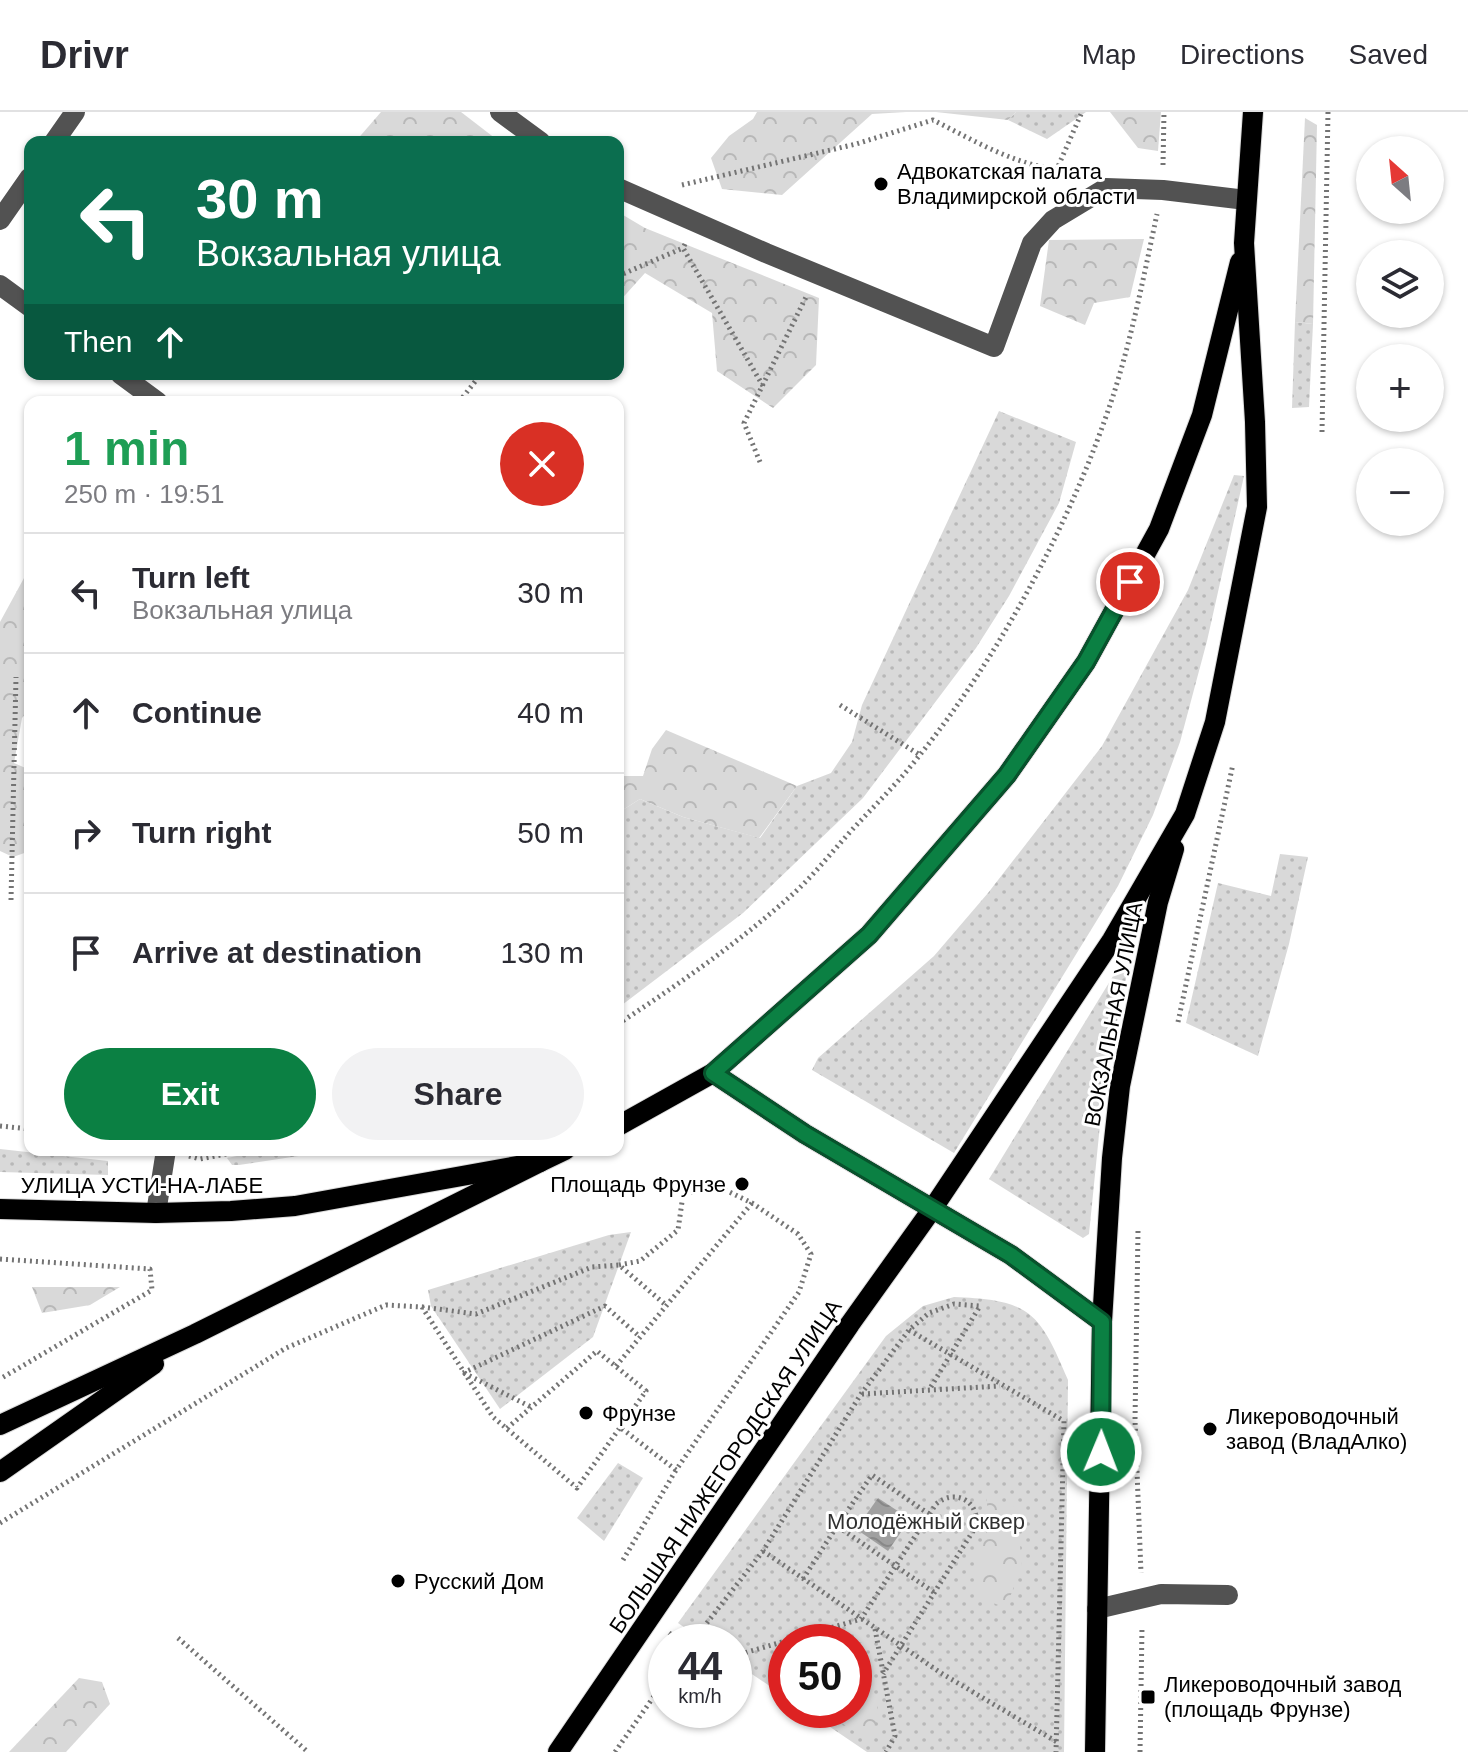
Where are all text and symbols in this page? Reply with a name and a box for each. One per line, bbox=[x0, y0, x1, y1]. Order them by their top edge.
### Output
text: Drivr bbox=[40, 34, 129, 76]
text: Map bbox=[1082, 39, 1136, 70]
text: Directions bbox=[1180, 39, 1305, 70]
text: Saved bbox=[1349, 39, 1428, 70]
north arrow bbox=[1356, 136, 1444, 224]
map controls bbox=[1356, 136, 1444, 536]
place label: Адвокатская палата Владимирской области bbox=[897, 159, 1135, 209]
text: 30 m bbox=[196, 167, 324, 230]
icon: left bbox=[64, 168, 168, 272]
marker: Адвокатская палата Владимирской области bbox=[872, 175, 890, 193]
text: Вокзальная улица bbox=[196, 233, 501, 274]
button: layers bbox=[1356, 240, 1444, 328]
icon: ahead bbox=[148, 320, 192, 364]
text: Then bbox=[64, 325, 132, 358]
button: + bbox=[1356, 344, 1444, 432]
text: 1 min bbox=[64, 422, 189, 475]
button: close bbox=[500, 422, 584, 506]
button: − bbox=[1356, 448, 1444, 536]
text: 250 m · 19:51 bbox=[64, 479, 224, 509]
pin bbox=[1096, 548, 1164, 616]
icon: arrive bbox=[1108, 560, 1152, 604]
text: Turn left bbox=[132, 561, 250, 594]
icon: left bbox=[64, 571, 108, 615]
text: 30 m bbox=[517, 576, 584, 609]
text: Вокзальная улица bbox=[132, 595, 352, 625]
icon: ahead bbox=[64, 691, 108, 735]
text: Continue bbox=[132, 696, 262, 729]
text: 40 m bbox=[517, 696, 584, 729]
icon: right bbox=[64, 811, 108, 855]
text: Turn right bbox=[132, 816, 271, 849]
text: 50 m bbox=[517, 816, 584, 849]
street label: ВОКЗАЛЬНАЯ УЛИЦА bbox=[1079, 900, 1148, 1128]
icon: arrive bbox=[64, 931, 108, 975]
text: Arrive at destination bbox=[132, 936, 422, 969]
text: 130 m bbox=[501, 936, 584, 969]
button: Exit bbox=[64, 1048, 316, 1140]
button: Share bbox=[332, 1048, 584, 1140]
place label: Площадь Фрунзе bbox=[550, 1172, 726, 1197]
street label: УЛИЦА УСТИ-НА-ЛАБЕ bbox=[21, 1173, 263, 1198]
marker: Площадь Фрунзе bbox=[733, 1175, 751, 1193]
street label: БОЛЬШАЯ НИЖЕГОРОДСКАЯ УЛИЦА bbox=[604, 1295, 847, 1638]
place label: Фрунзе bbox=[602, 1401, 676, 1426]
marker: Фрунзе bbox=[577, 1404, 595, 1422]
place label: Ликероводочный завод (ВладАлко) bbox=[1226, 1404, 1407, 1454]
position arrow bbox=[1059, 1410, 1143, 1494]
marker: Ликероводочный завод (ВладАлко) bbox=[1201, 1420, 1219, 1438]
park label: Молодёжный сквер bbox=[827, 1509, 1025, 1534]
place label: Русский Дом bbox=[414, 1569, 544, 1594]
marker: Русский Дом bbox=[389, 1572, 407, 1590]
speed limit sign: 50 bbox=[768, 1624, 872, 1728]
text: 44 bbox=[678, 1644, 722, 1688]
place label: Ликероводочный завод (площадь Фрунзе) bbox=[1164, 1672, 1401, 1722]
text: km/h bbox=[678, 1685, 722, 1707]
marker: Ликероводочный завод (площадь Фрунзе) bbox=[1139, 1688, 1157, 1706]

